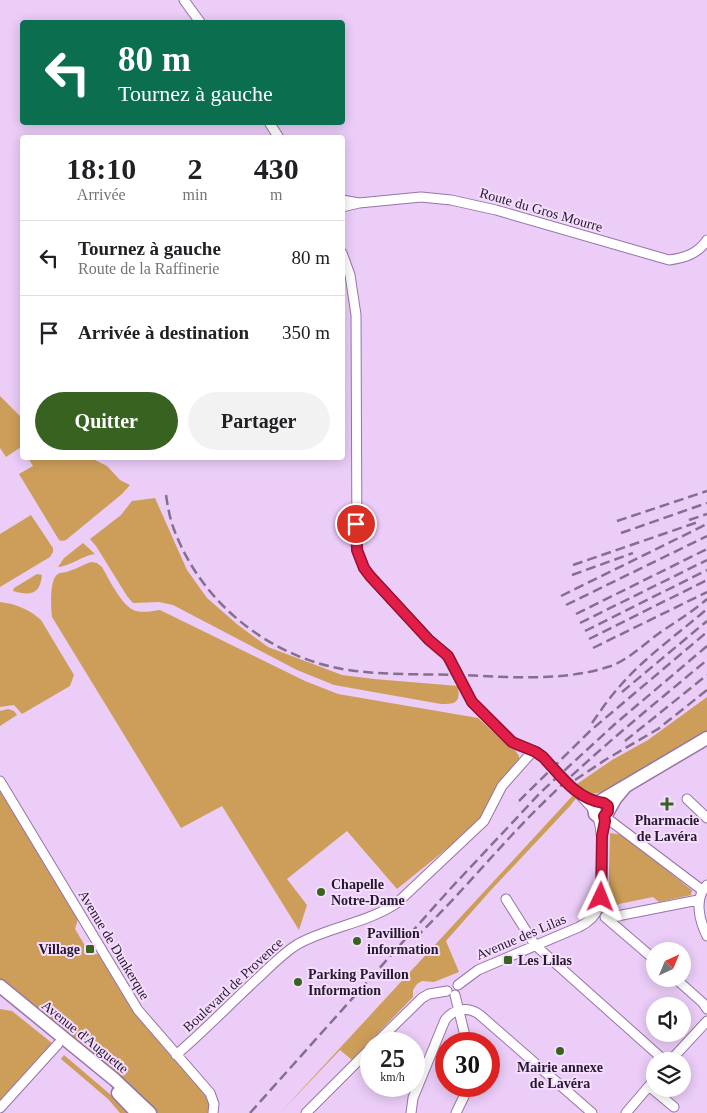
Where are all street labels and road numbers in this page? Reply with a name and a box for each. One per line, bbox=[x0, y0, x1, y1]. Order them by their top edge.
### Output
street label: Route du Gros Mourre bbox=[478, 185, 604, 235]
street label: Avenue de Dunkerque bbox=[75, 888, 153, 1002]
street label: Avenue des Lilas bbox=[474, 911, 568, 963]
street label: Boulevard de Provence bbox=[180, 935, 286, 1035]
street label: Avenue d'Auguette bbox=[39, 998, 131, 1076]

